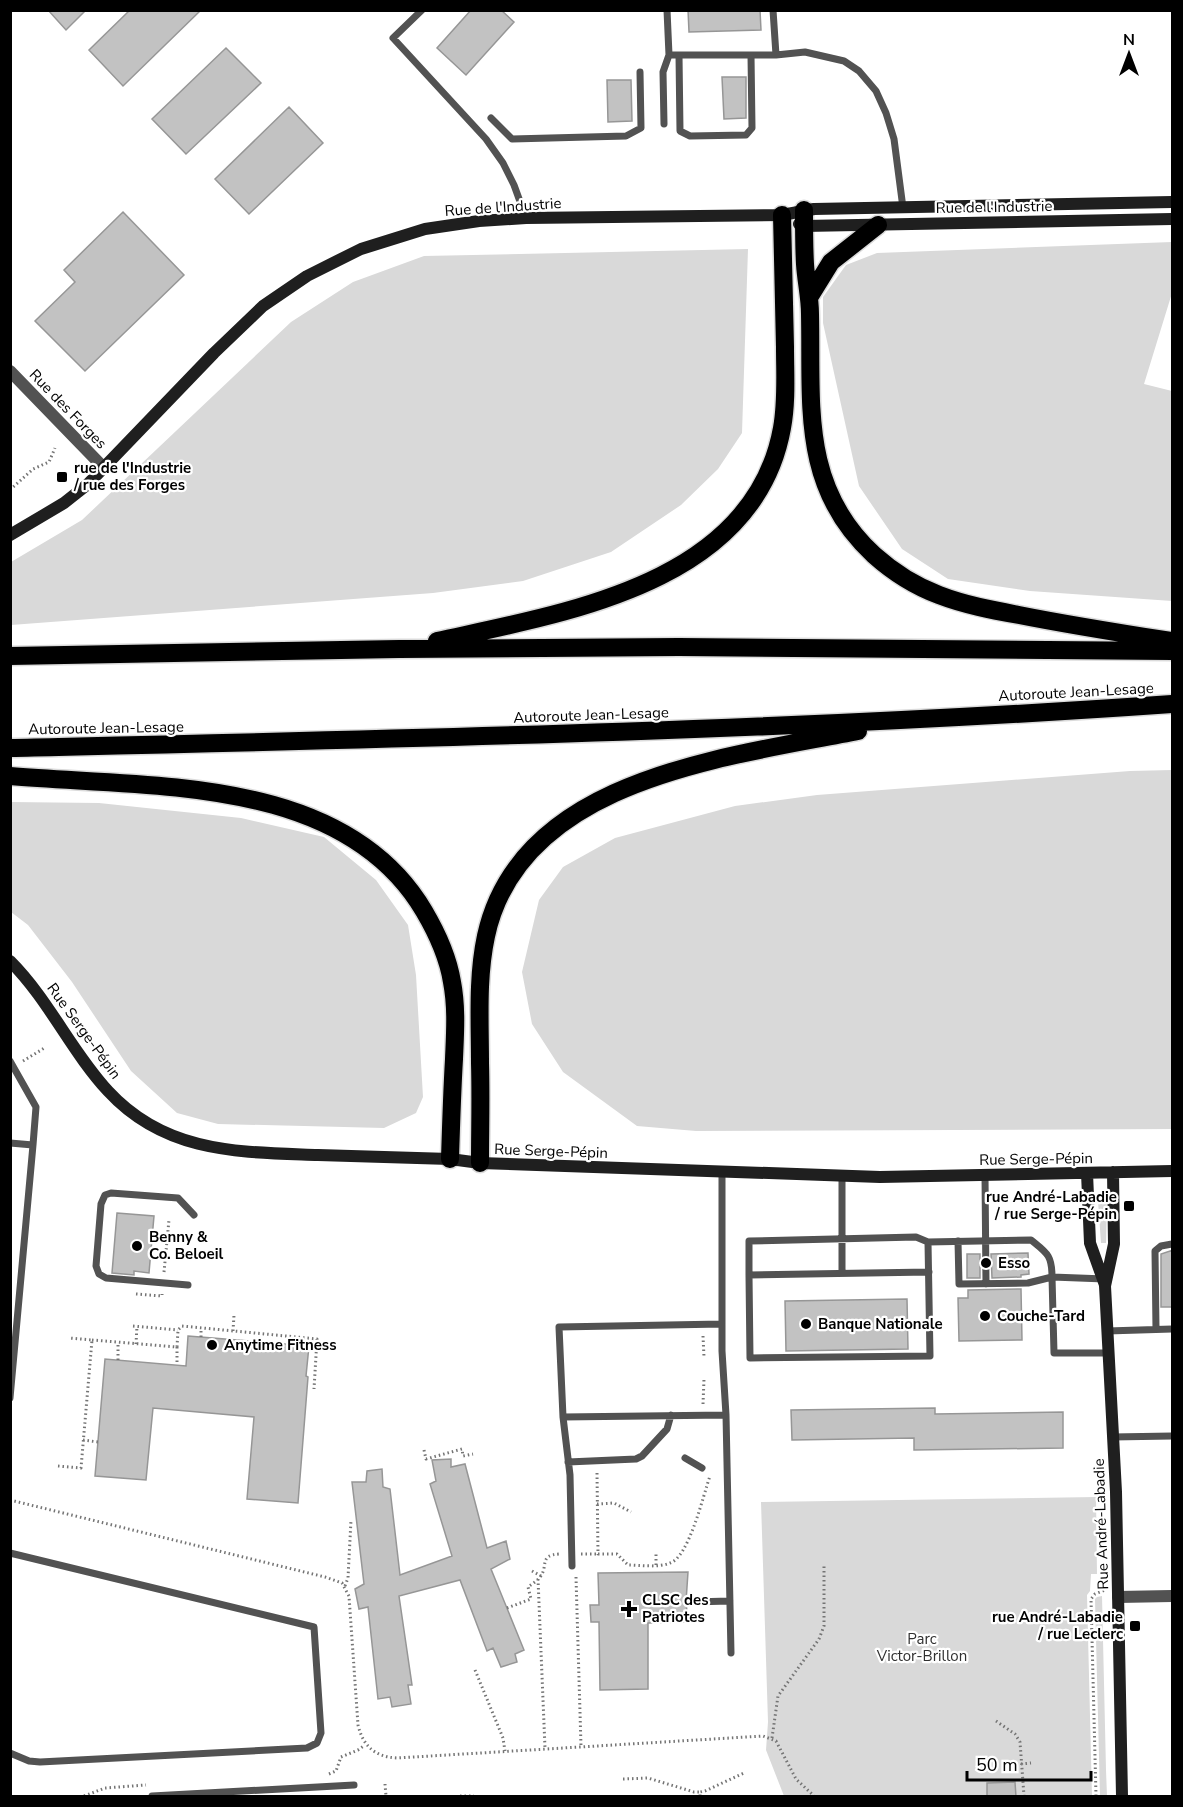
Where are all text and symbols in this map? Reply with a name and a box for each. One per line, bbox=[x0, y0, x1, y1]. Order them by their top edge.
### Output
north arrow bbox=[1099, 24, 1159, 84]
text: N bbox=[1123, 29, 1135, 51]
street label: Rue de l'Industrie bbox=[444, 193, 562, 221]
street label: Rue de l'Industrie bbox=[935, 196, 1053, 218]
street label: Rue des Forges bbox=[25, 365, 111, 453]
place label: rue de l'Industrie / rue des Forges bbox=[73, 458, 191, 495]
marker: rue de l'Industrie / rue des Forges bbox=[55, 470, 69, 484]
street label: Autoroute Jean-Lesage bbox=[998, 678, 1154, 706]
street label: Autoroute Jean-Lesage bbox=[513, 702, 669, 728]
street label: Autoroute Jean-Lesage bbox=[28, 717, 184, 739]
street label: Rue Serge-Pépin bbox=[42, 979, 126, 1083]
street label: Rue Serge-Pépin bbox=[494, 1139, 608, 1163]
street label: Rue Serge-Pépin bbox=[979, 1148, 1093, 1170]
place label: rue André-Labadie / rue Serge-Pépin bbox=[986, 1187, 1117, 1224]
marker: rue André-Labadie / rue Serge-Pépin bbox=[1122, 1199, 1136, 1213]
place label: Benny & Co. Beloeil bbox=[149, 1227, 224, 1264]
marker: Benny & Co. Beloeil bbox=[130, 1239, 144, 1253]
place label: Esso bbox=[998, 1253, 1031, 1273]
marker: Esso bbox=[979, 1256, 993, 1270]
place label: Couche-Tard bbox=[997, 1306, 1085, 1326]
marker: Couche-Tard bbox=[978, 1309, 992, 1323]
place label: Banque Nationale bbox=[818, 1314, 943, 1334]
marker: Banque Nationale bbox=[799, 1317, 813, 1331]
place label: Anytime Fitness bbox=[224, 1335, 336, 1355]
marker: Anytime Fitness bbox=[205, 1338, 219, 1352]
street label: Rue André-Labadie bbox=[1089, 1458, 1113, 1590]
place label: CLSC des Patriotes bbox=[642, 1590, 709, 1627]
marker: CLSC des Patriotes bbox=[620, 1600, 638, 1618]
place label: rue André-Labadie / rue Leclerc bbox=[992, 1607, 1123, 1644]
marker: rue André-Labadie / rue Leclerc bbox=[1128, 1619, 1142, 1633]
park label: Parc Victor-Brillon bbox=[876, 1629, 967, 1666]
scale bar bbox=[967, 1744, 1092, 1782]
text: 50 m bbox=[976, 1753, 1018, 1777]

